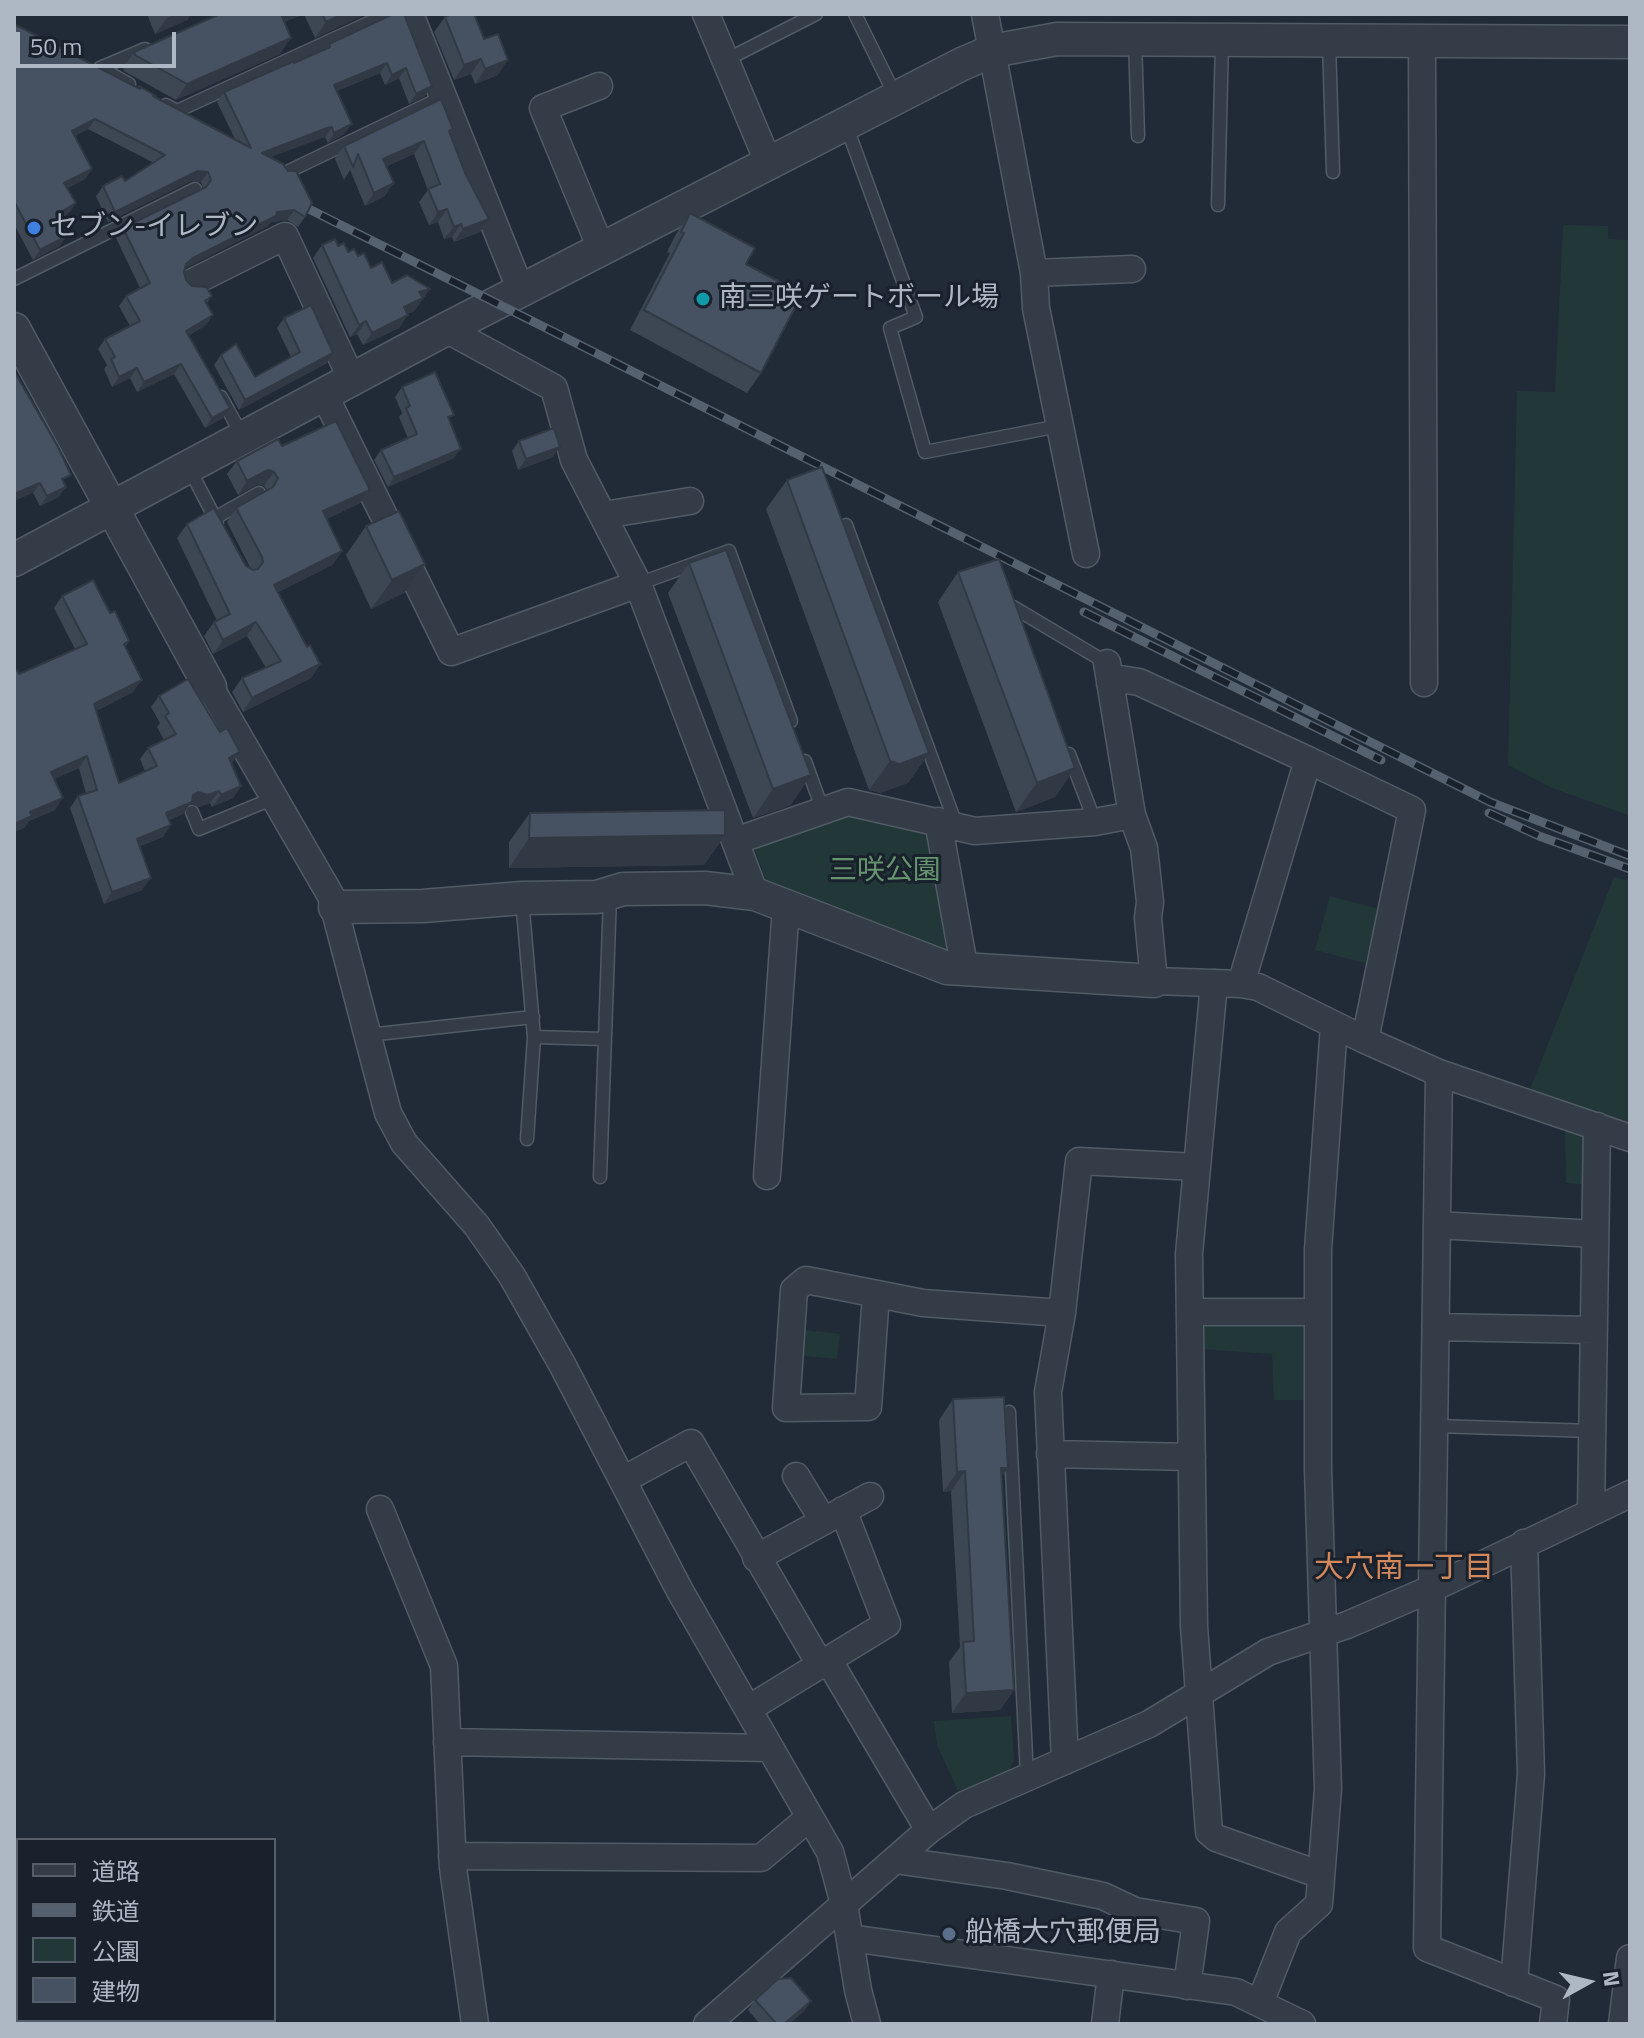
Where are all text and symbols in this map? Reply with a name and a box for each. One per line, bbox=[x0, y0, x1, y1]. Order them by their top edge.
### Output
scale bar bbox=[20, 16, 180, 66]
text: 50 m bbox=[30, 28, 82, 64]
place label: セブン-イレブン bbox=[50, 211, 258, 245]
marker: セブン-イレブン bbox=[25, 219, 43, 237]
place label: 南三咲ゲートボール場 bbox=[719, 282, 999, 316]
marker: 南三咲ゲートボール場 bbox=[694, 290, 712, 308]
park label: 三咲公園 bbox=[829, 855, 941, 889]
district label: 大穴南一丁目 bbox=[1314, 1552, 1494, 1588]
legend bbox=[16, 1838, 276, 2022]
text: 道路 bbox=[92, 1853, 140, 1889]
text: 鉄道 bbox=[92, 1893, 140, 1929]
place label: 船橋大穴郵便局 bbox=[965, 1917, 1161, 1951]
marker: 船橋大穴郵便局 bbox=[940, 1925, 958, 1943]
text: 公園 bbox=[92, 1933, 140, 1969]
north arrow bbox=[1548, 1942, 1628, 2022]
text: N bbox=[1594, 1969, 1630, 1989]
text: 建物 bbox=[92, 1973, 140, 2009]

